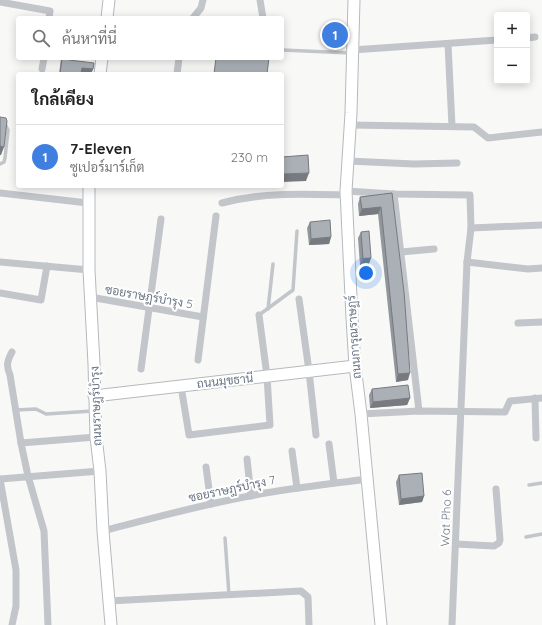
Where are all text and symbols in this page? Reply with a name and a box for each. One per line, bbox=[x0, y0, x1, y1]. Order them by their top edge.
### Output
map controls bbox=[494, 12, 530, 84]
button: + bbox=[494, 12, 530, 48]
search box bbox=[16, 16, 284, 60]
pin: 1 bbox=[322, 20, 348, 50]
icon: search bbox=[30, 27, 52, 49]
text: ค้นหาที่นี่ bbox=[62, 29, 117, 48]
button: − bbox=[494, 48, 530, 84]
text: ใกล้เคียง bbox=[32, 88, 94, 109]
text: 7-Eleven bbox=[70, 139, 132, 158]
text: 1 bbox=[42, 149, 48, 165]
text: 230 m bbox=[231, 149, 268, 165]
text: ซูเปอร์มาร์เก็ต bbox=[70, 159, 144, 175]
your location bbox=[356, 263, 376, 283]
street label: ซอยราษฎร์บำรุง 5 bbox=[104, 281, 194, 314]
street label: ถนนการุณราษฏร์ bbox=[343, 294, 366, 379]
street label: ถนนราษฎร์บำรุง bbox=[87, 366, 106, 446]
street label: ถนนมุขธานี bbox=[196, 370, 254, 393]
street label: ซอยราษฎร์บำรุง 7 bbox=[187, 472, 277, 507]
street label: Wat Pho 6 bbox=[437, 489, 454, 547]

